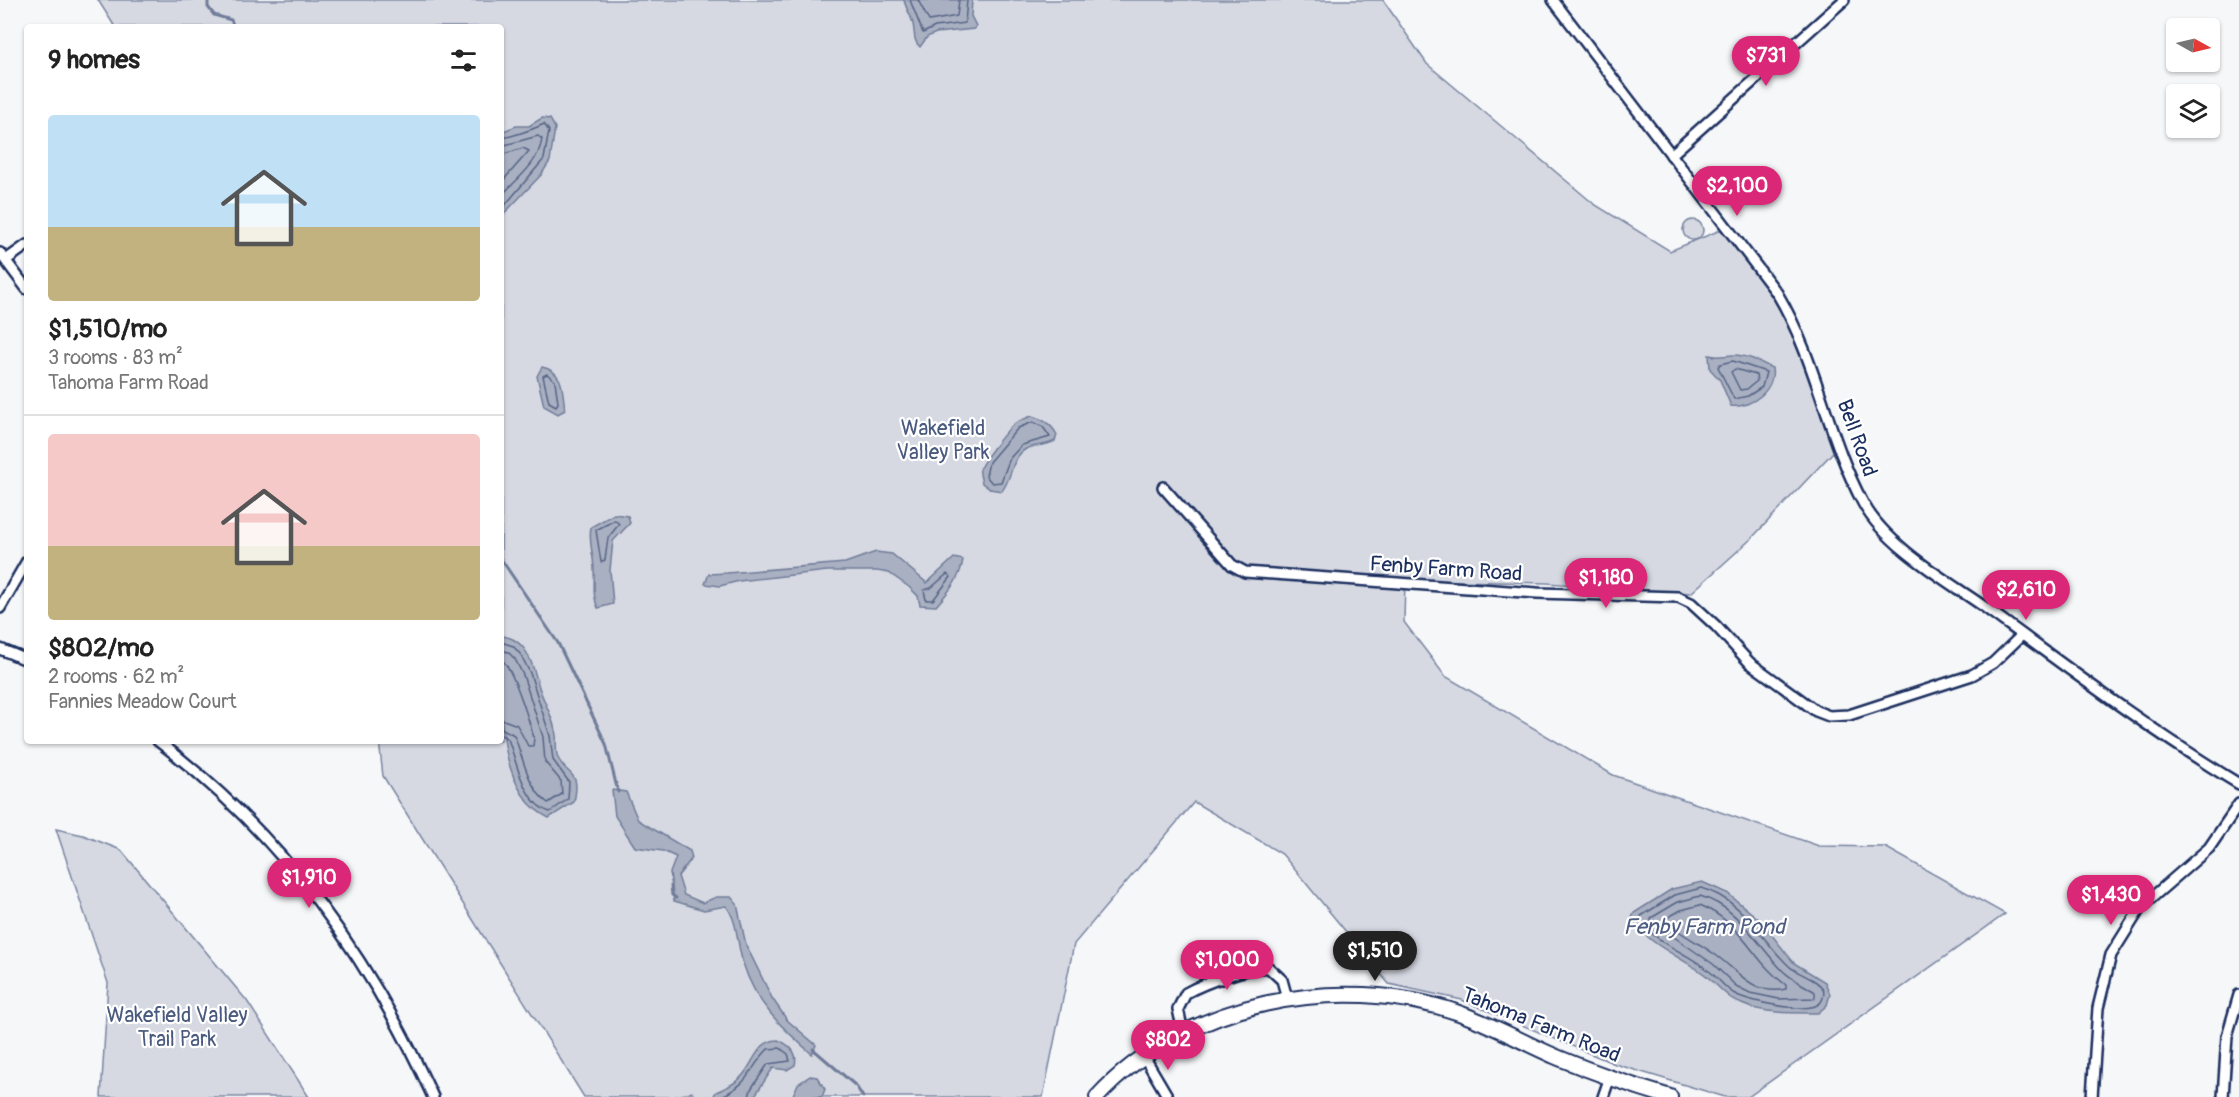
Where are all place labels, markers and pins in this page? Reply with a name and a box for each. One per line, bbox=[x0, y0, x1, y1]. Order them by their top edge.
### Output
pin: $731 bbox=[1730, 36, 1802, 87]
pin: $2,100 bbox=[1688, 166, 1786, 217]
pin: $1,180 bbox=[1557, 558, 1655, 609]
pin: $2,610 bbox=[1977, 570, 2075, 621]
pin: $1,910 bbox=[260, 858, 358, 909]
pin: $1,430 bbox=[2062, 875, 2160, 926]
pin: $1,510 bbox=[1326, 931, 1424, 982]
pin: $1,000 bbox=[1178, 940, 1276, 991]
pin: $802 bbox=[1132, 1020, 1204, 1071]

